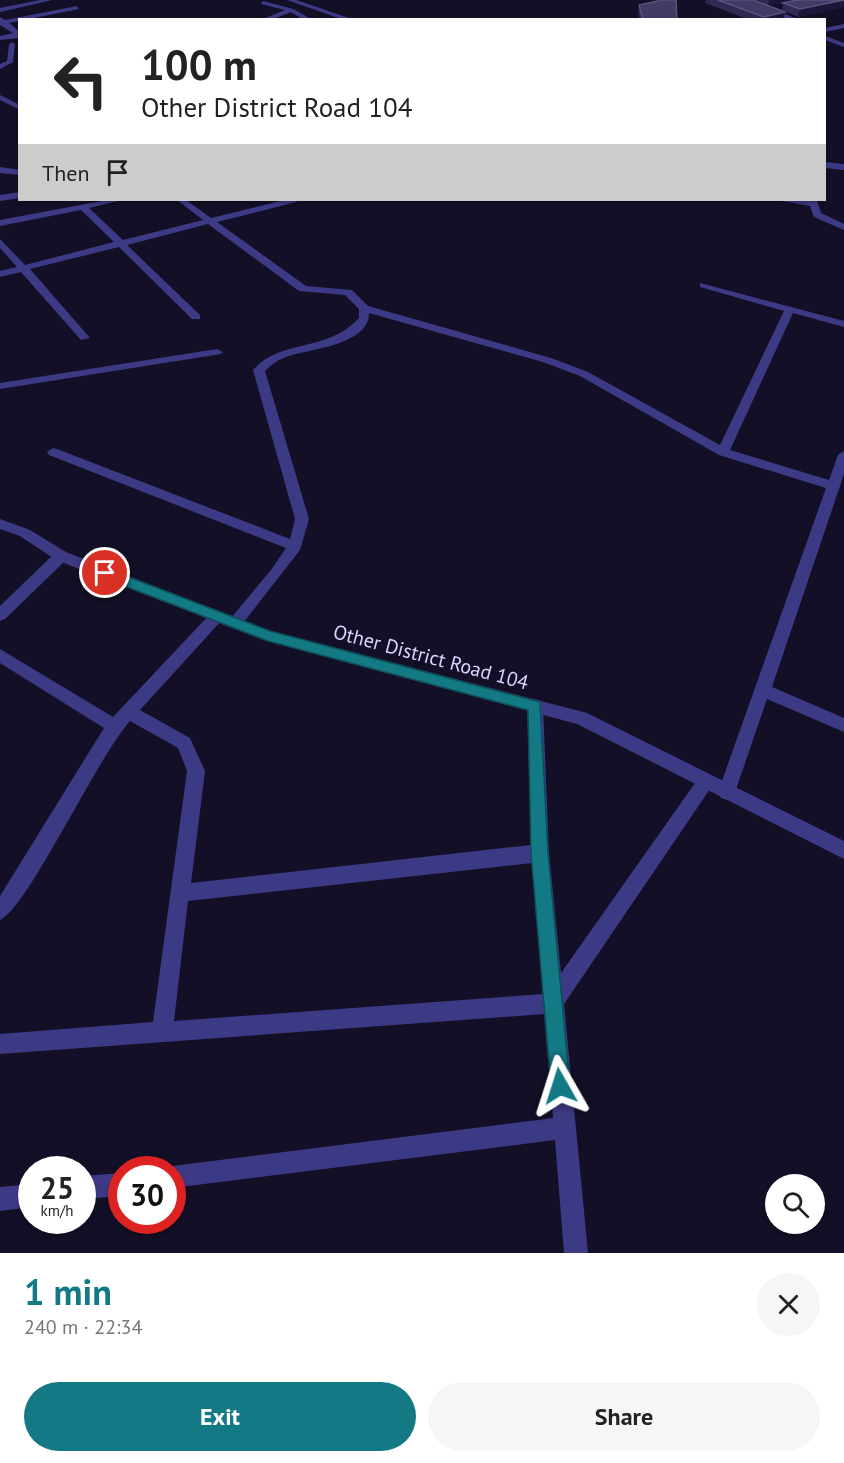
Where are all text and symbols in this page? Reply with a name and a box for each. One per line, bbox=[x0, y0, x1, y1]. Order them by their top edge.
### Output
text: 100 m bbox=[141, 37, 257, 92]
icon: left bbox=[42, 42, 120, 120]
text: Other District Road 104 bbox=[141, 90, 412, 124]
icon: arrive bbox=[101, 156, 134, 189]
text: Then bbox=[42, 159, 89, 187]
pin bbox=[79, 547, 130, 598]
icon: arrive bbox=[88, 556, 121, 589]
street label: Other District Road 104 bbox=[331, 618, 532, 696]
position arrow bbox=[528, 1054, 592, 1118]
speed limit sign: 30 bbox=[108, 1156, 186, 1234]
text: 25 bbox=[40, 1168, 74, 1207]
map controls bbox=[765, 1174, 825, 1234]
button: search bbox=[765, 1174, 825, 1234]
text: km/h bbox=[41, 1201, 73, 1220]
text: 1 min bbox=[24, 1268, 112, 1315]
button: close bbox=[757, 1273, 820, 1336]
text: 240 m · 22:34 bbox=[24, 1314, 142, 1340]
button: Exit bbox=[24, 1382, 416, 1451]
button: Share bbox=[428, 1382, 820, 1451]

